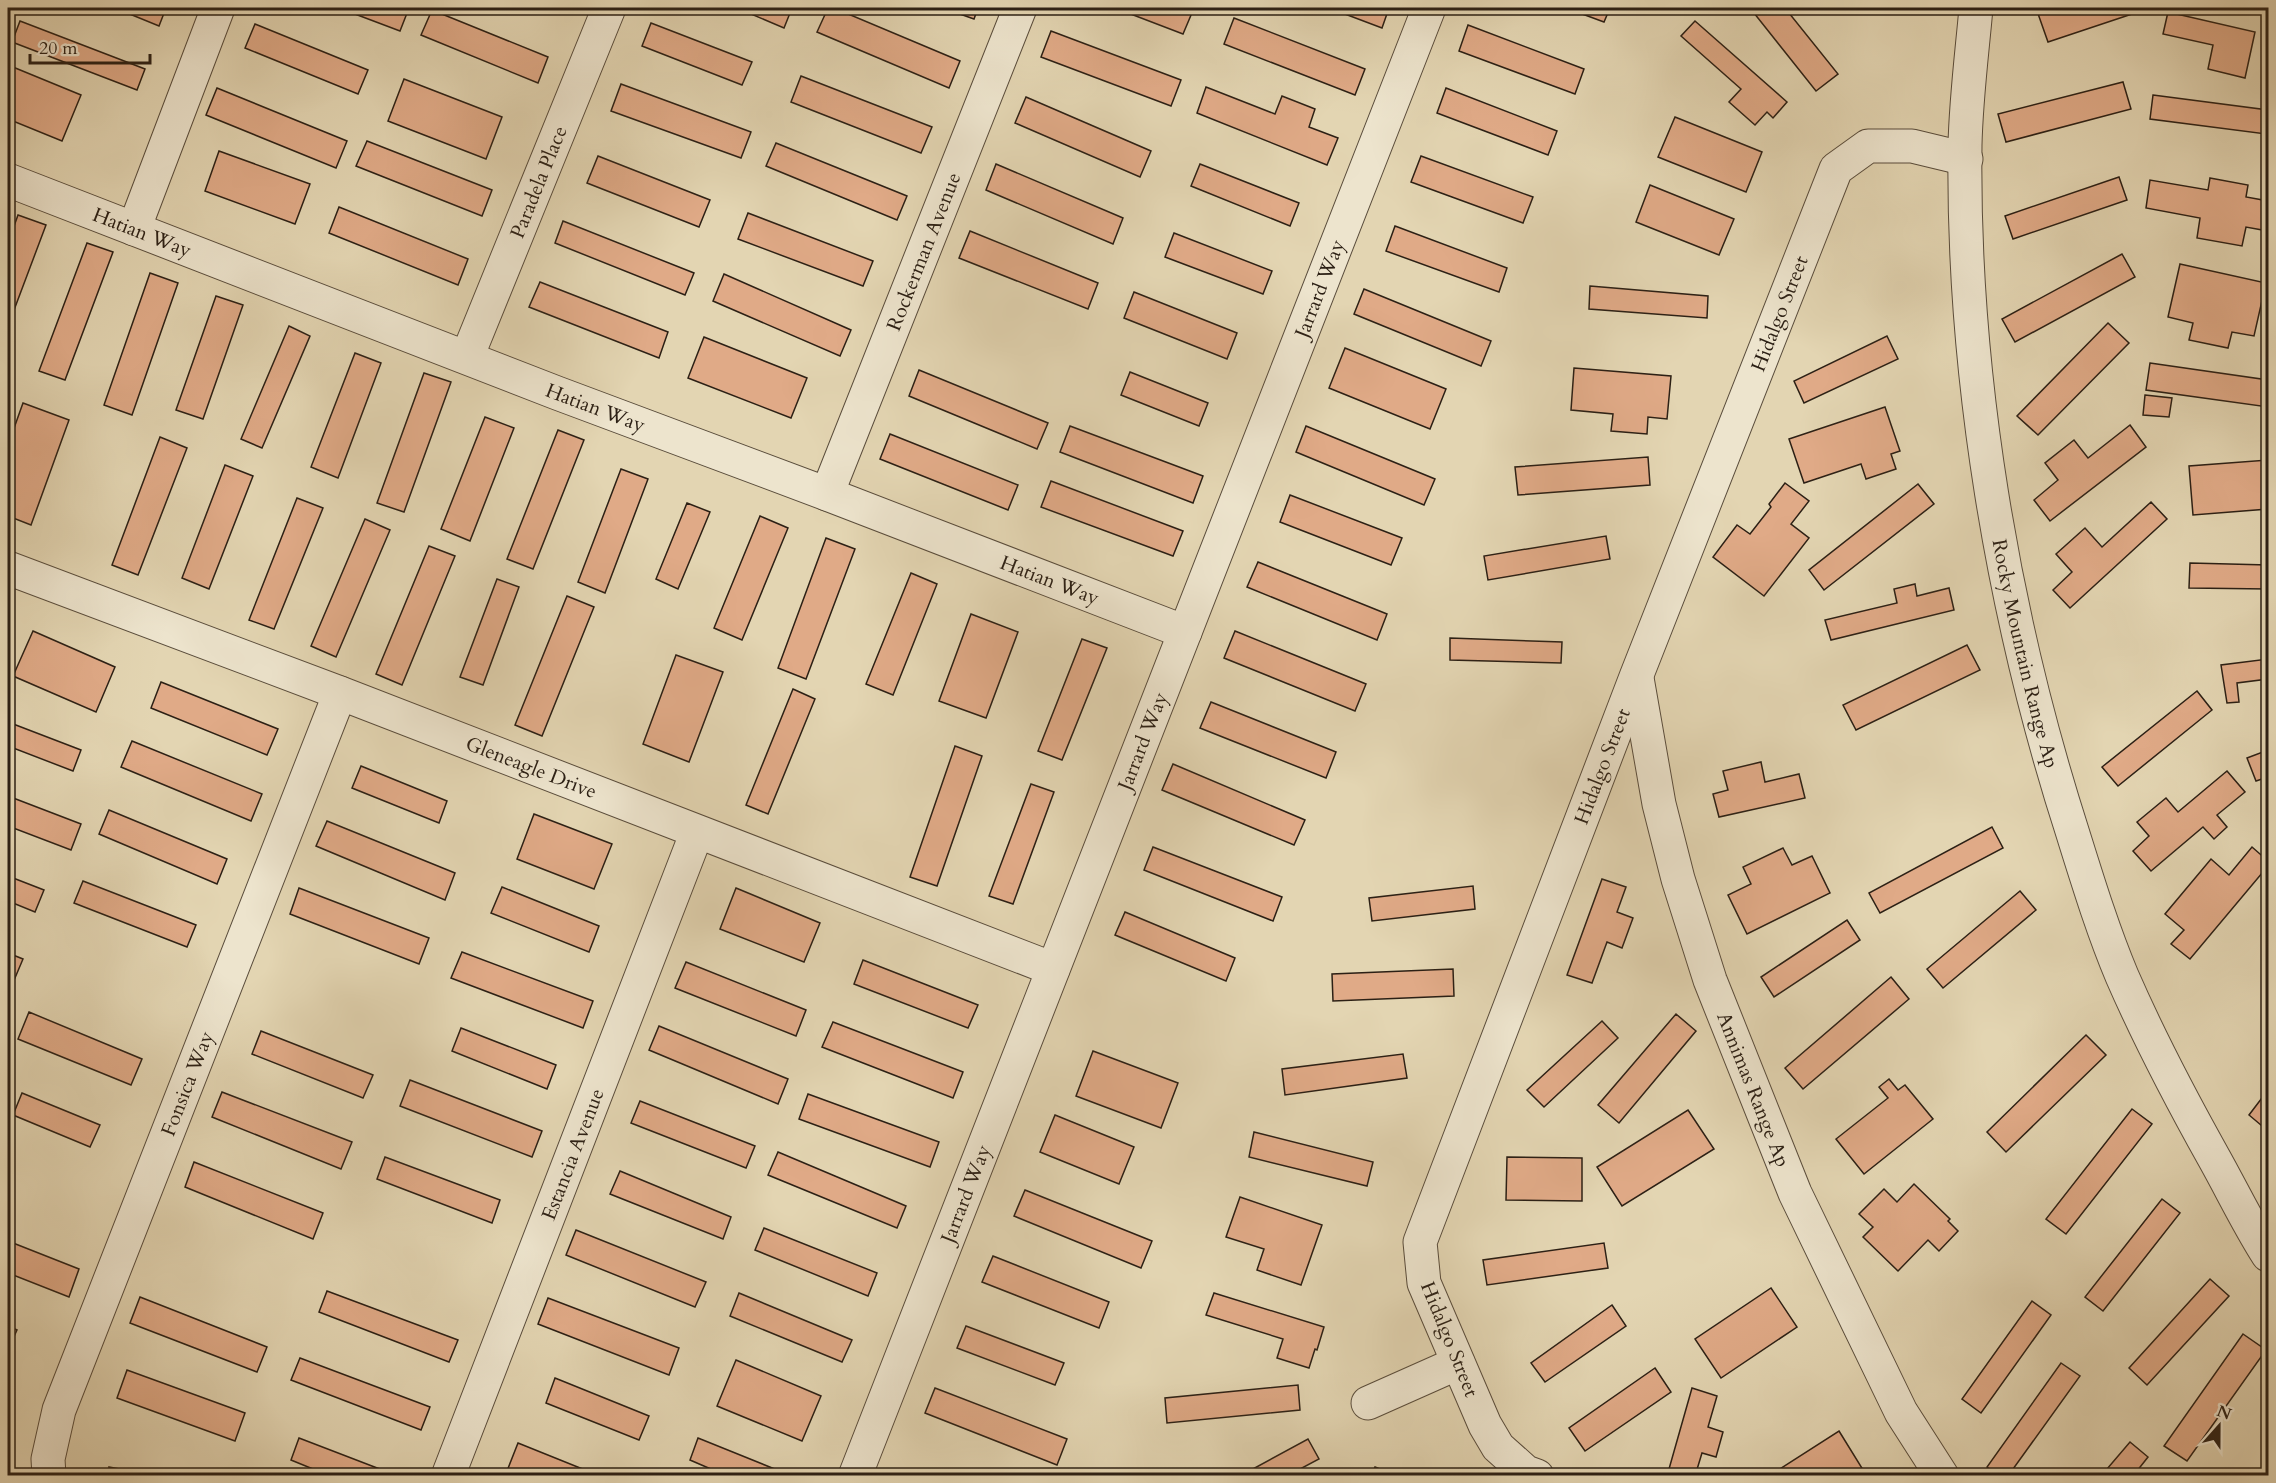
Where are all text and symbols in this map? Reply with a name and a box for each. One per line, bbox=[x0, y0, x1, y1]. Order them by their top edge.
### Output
scale bar bbox=[30, 27, 150, 65]
text: 20 m bbox=[39, 36, 78, 61]
street label: Paradela Place bbox=[504, 122, 574, 242]
street label: Rockerman Avenue bbox=[880, 169, 967, 335]
street label: Hatian Way bbox=[89, 201, 196, 264]
street label: Jarrard Way bbox=[1287, 235, 1351, 345]
street label: Hidalgo Street bbox=[1745, 251, 1815, 376]
street label: Hatian Way bbox=[542, 377, 649, 439]
street label: Rocky Mountain Range Ap bbox=[1986, 537, 2065, 771]
street label: Hatian Way bbox=[996, 549, 1103, 612]
street label: Jarrard Way bbox=[1110, 688, 1174, 797]
street label: Hidalgo Street bbox=[1568, 704, 1637, 828]
street label: Gleneagle Drive bbox=[462, 730, 601, 805]
street label: Annimas Range Ap bbox=[1710, 1008, 1796, 1171]
street label: Fonsica Way bbox=[155, 1027, 220, 1140]
street label: Estancia Avenue bbox=[535, 1085, 611, 1224]
street label: Jarrard Way bbox=[933, 1141, 997, 1250]
street label: Hidalgo Street bbox=[1414, 1277, 1485, 1402]
north arrow bbox=[2189, 1396, 2249, 1456]
text: N bbox=[2214, 1400, 2235, 1426]

